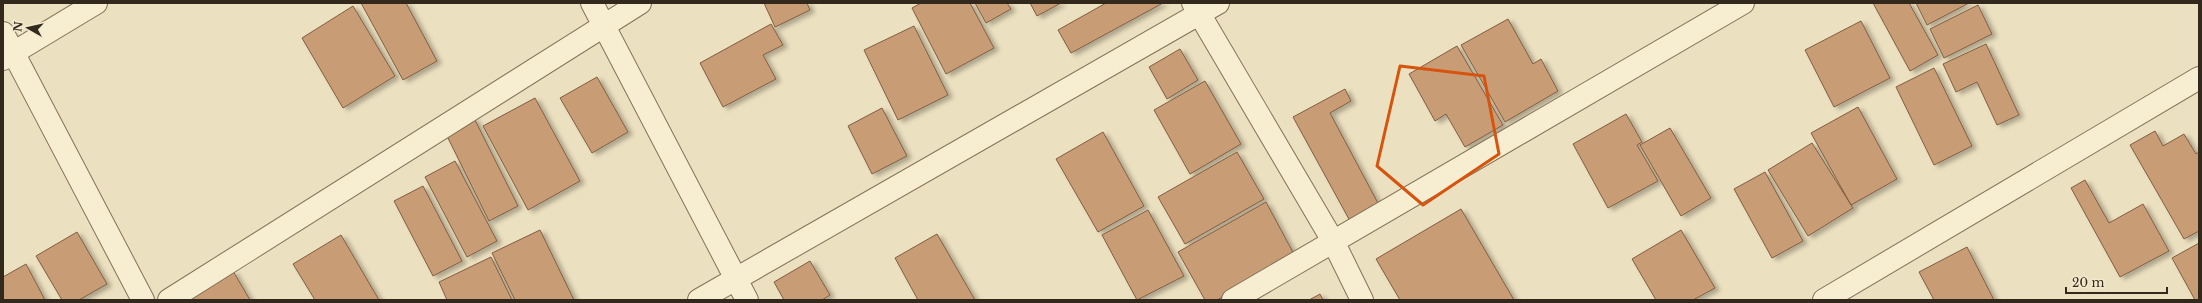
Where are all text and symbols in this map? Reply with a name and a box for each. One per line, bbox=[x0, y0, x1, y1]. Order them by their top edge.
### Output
north arrow bbox=[8, 8, 48, 48]
text: N bbox=[10, 20, 26, 33]
scale bar bbox=[2066, 269, 2167, 295]
text: 20 m bbox=[2072, 275, 2104, 290]

